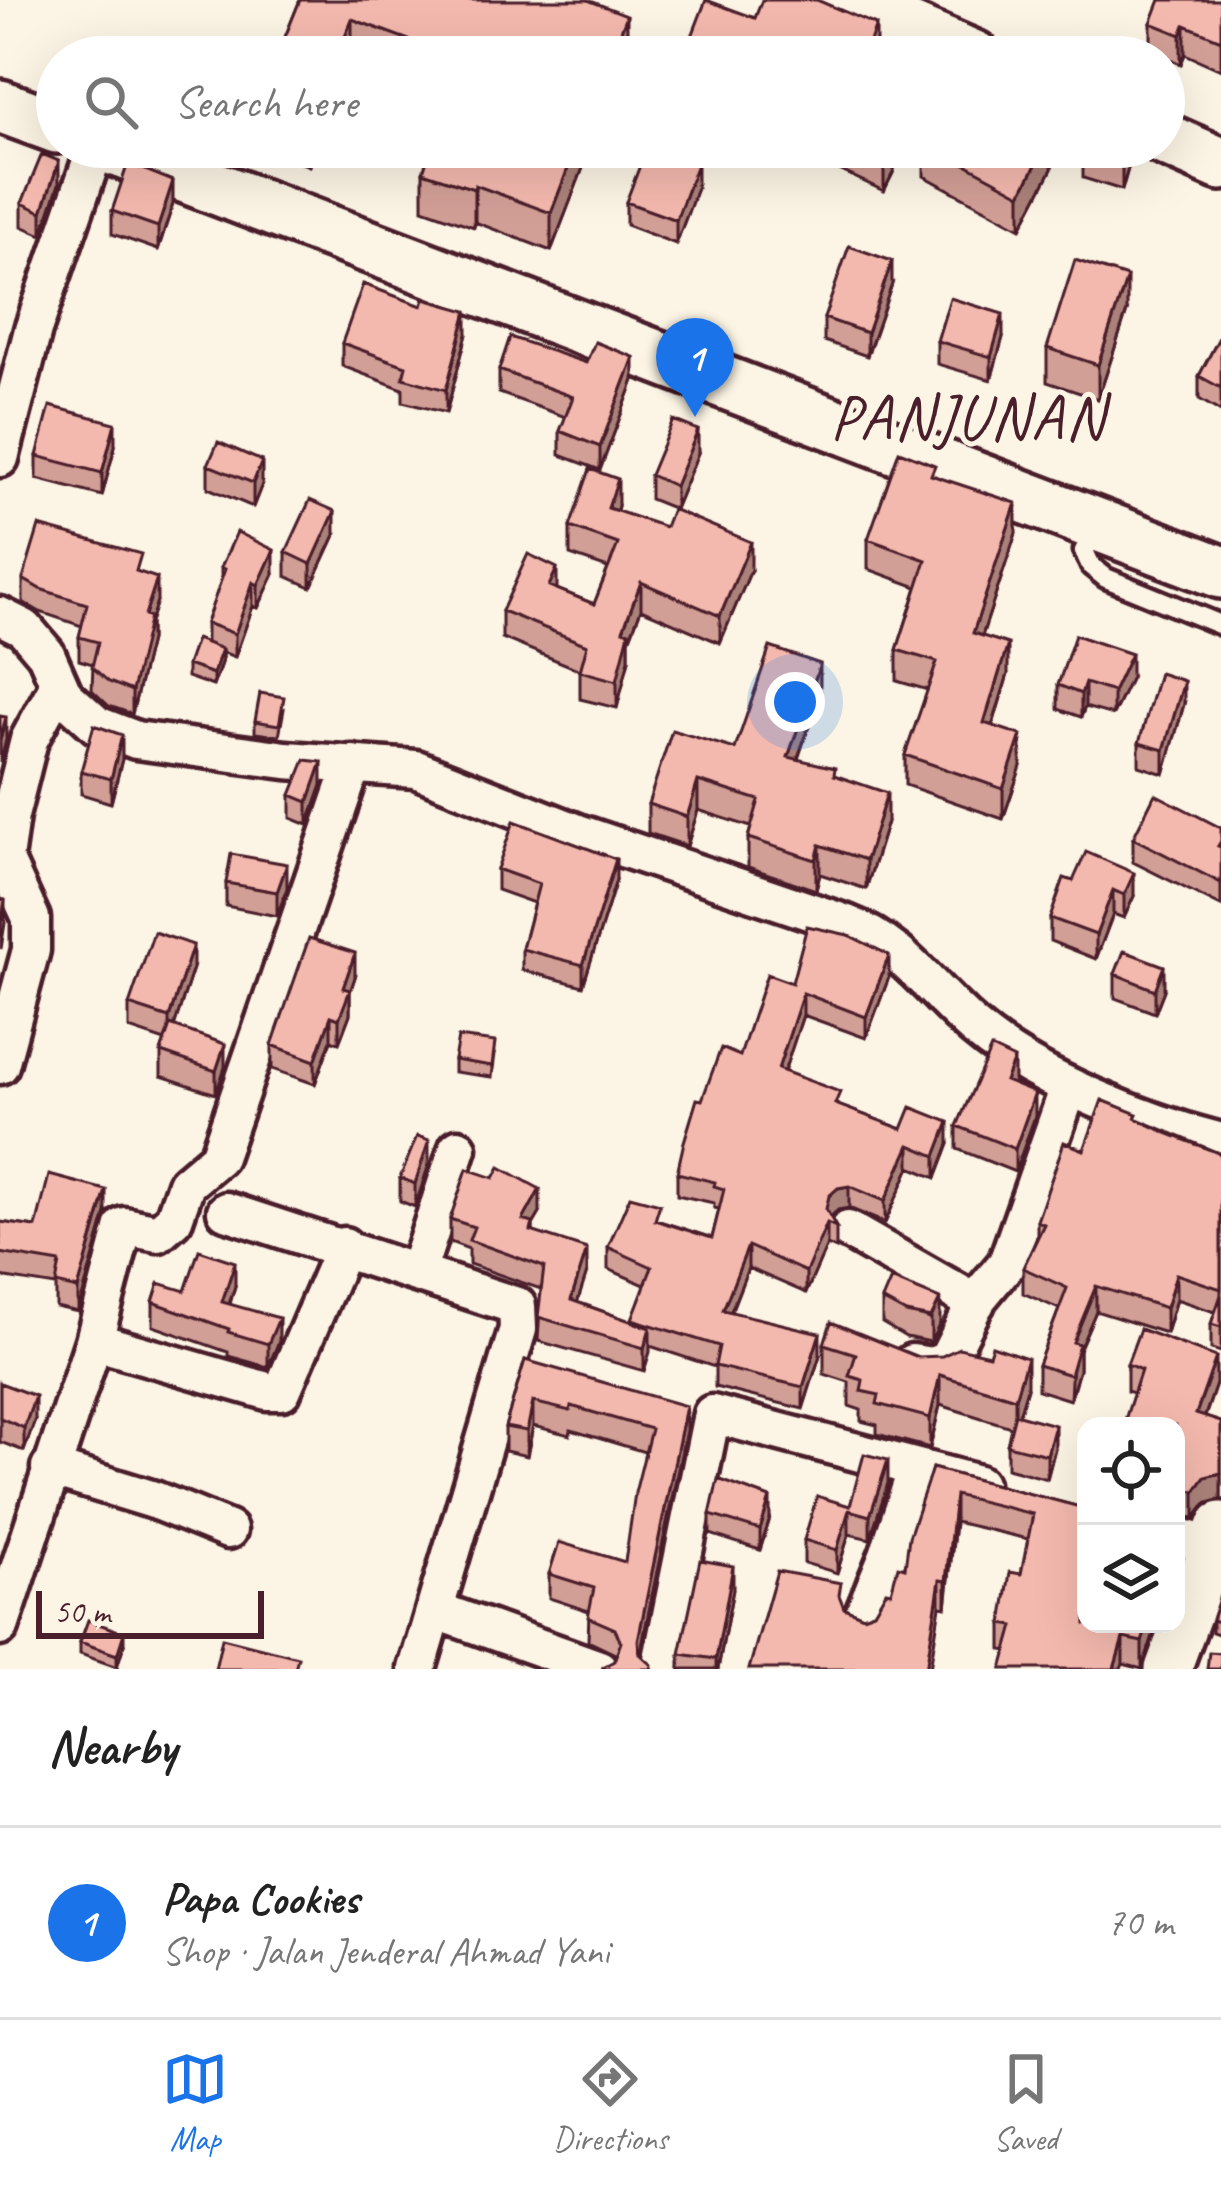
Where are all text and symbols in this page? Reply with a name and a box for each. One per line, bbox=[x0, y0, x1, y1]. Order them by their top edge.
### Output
search box bbox=[36, 36, 1185, 168]
icon: search bbox=[78, 69, 144, 135]
text: Search here bbox=[174, 74, 357, 131]
pin: 1 bbox=[656, 318, 734, 417]
district label: PANJUNAN bbox=[830, 378, 1112, 457]
your location bbox=[765, 672, 825, 732]
map controls bbox=[1077, 1417, 1185, 1633]
button: locate bbox=[1077, 1417, 1185, 1525]
button: layers bbox=[1077, 1525, 1185, 1633]
scale bar bbox=[36, 1585, 264, 1638]
text: 50 m bbox=[54, 1591, 110, 1633]
text: Nearby bbox=[48, 1715, 176, 1779]
text: Papa Cookies bbox=[162, 1870, 359, 1927]
text: 1 bbox=[78, 1898, 96, 1947]
text: 70 m bbox=[1107, 1898, 1173, 1947]
text: Shop · Jalan Jenderal Ahmad Yani bbox=[162, 1927, 609, 1976]
tab: Map bbox=[162, 2046, 228, 2160]
tab: Directions bbox=[553, 2046, 668, 2160]
tab: Saved bbox=[993, 2046, 1059, 2160]

